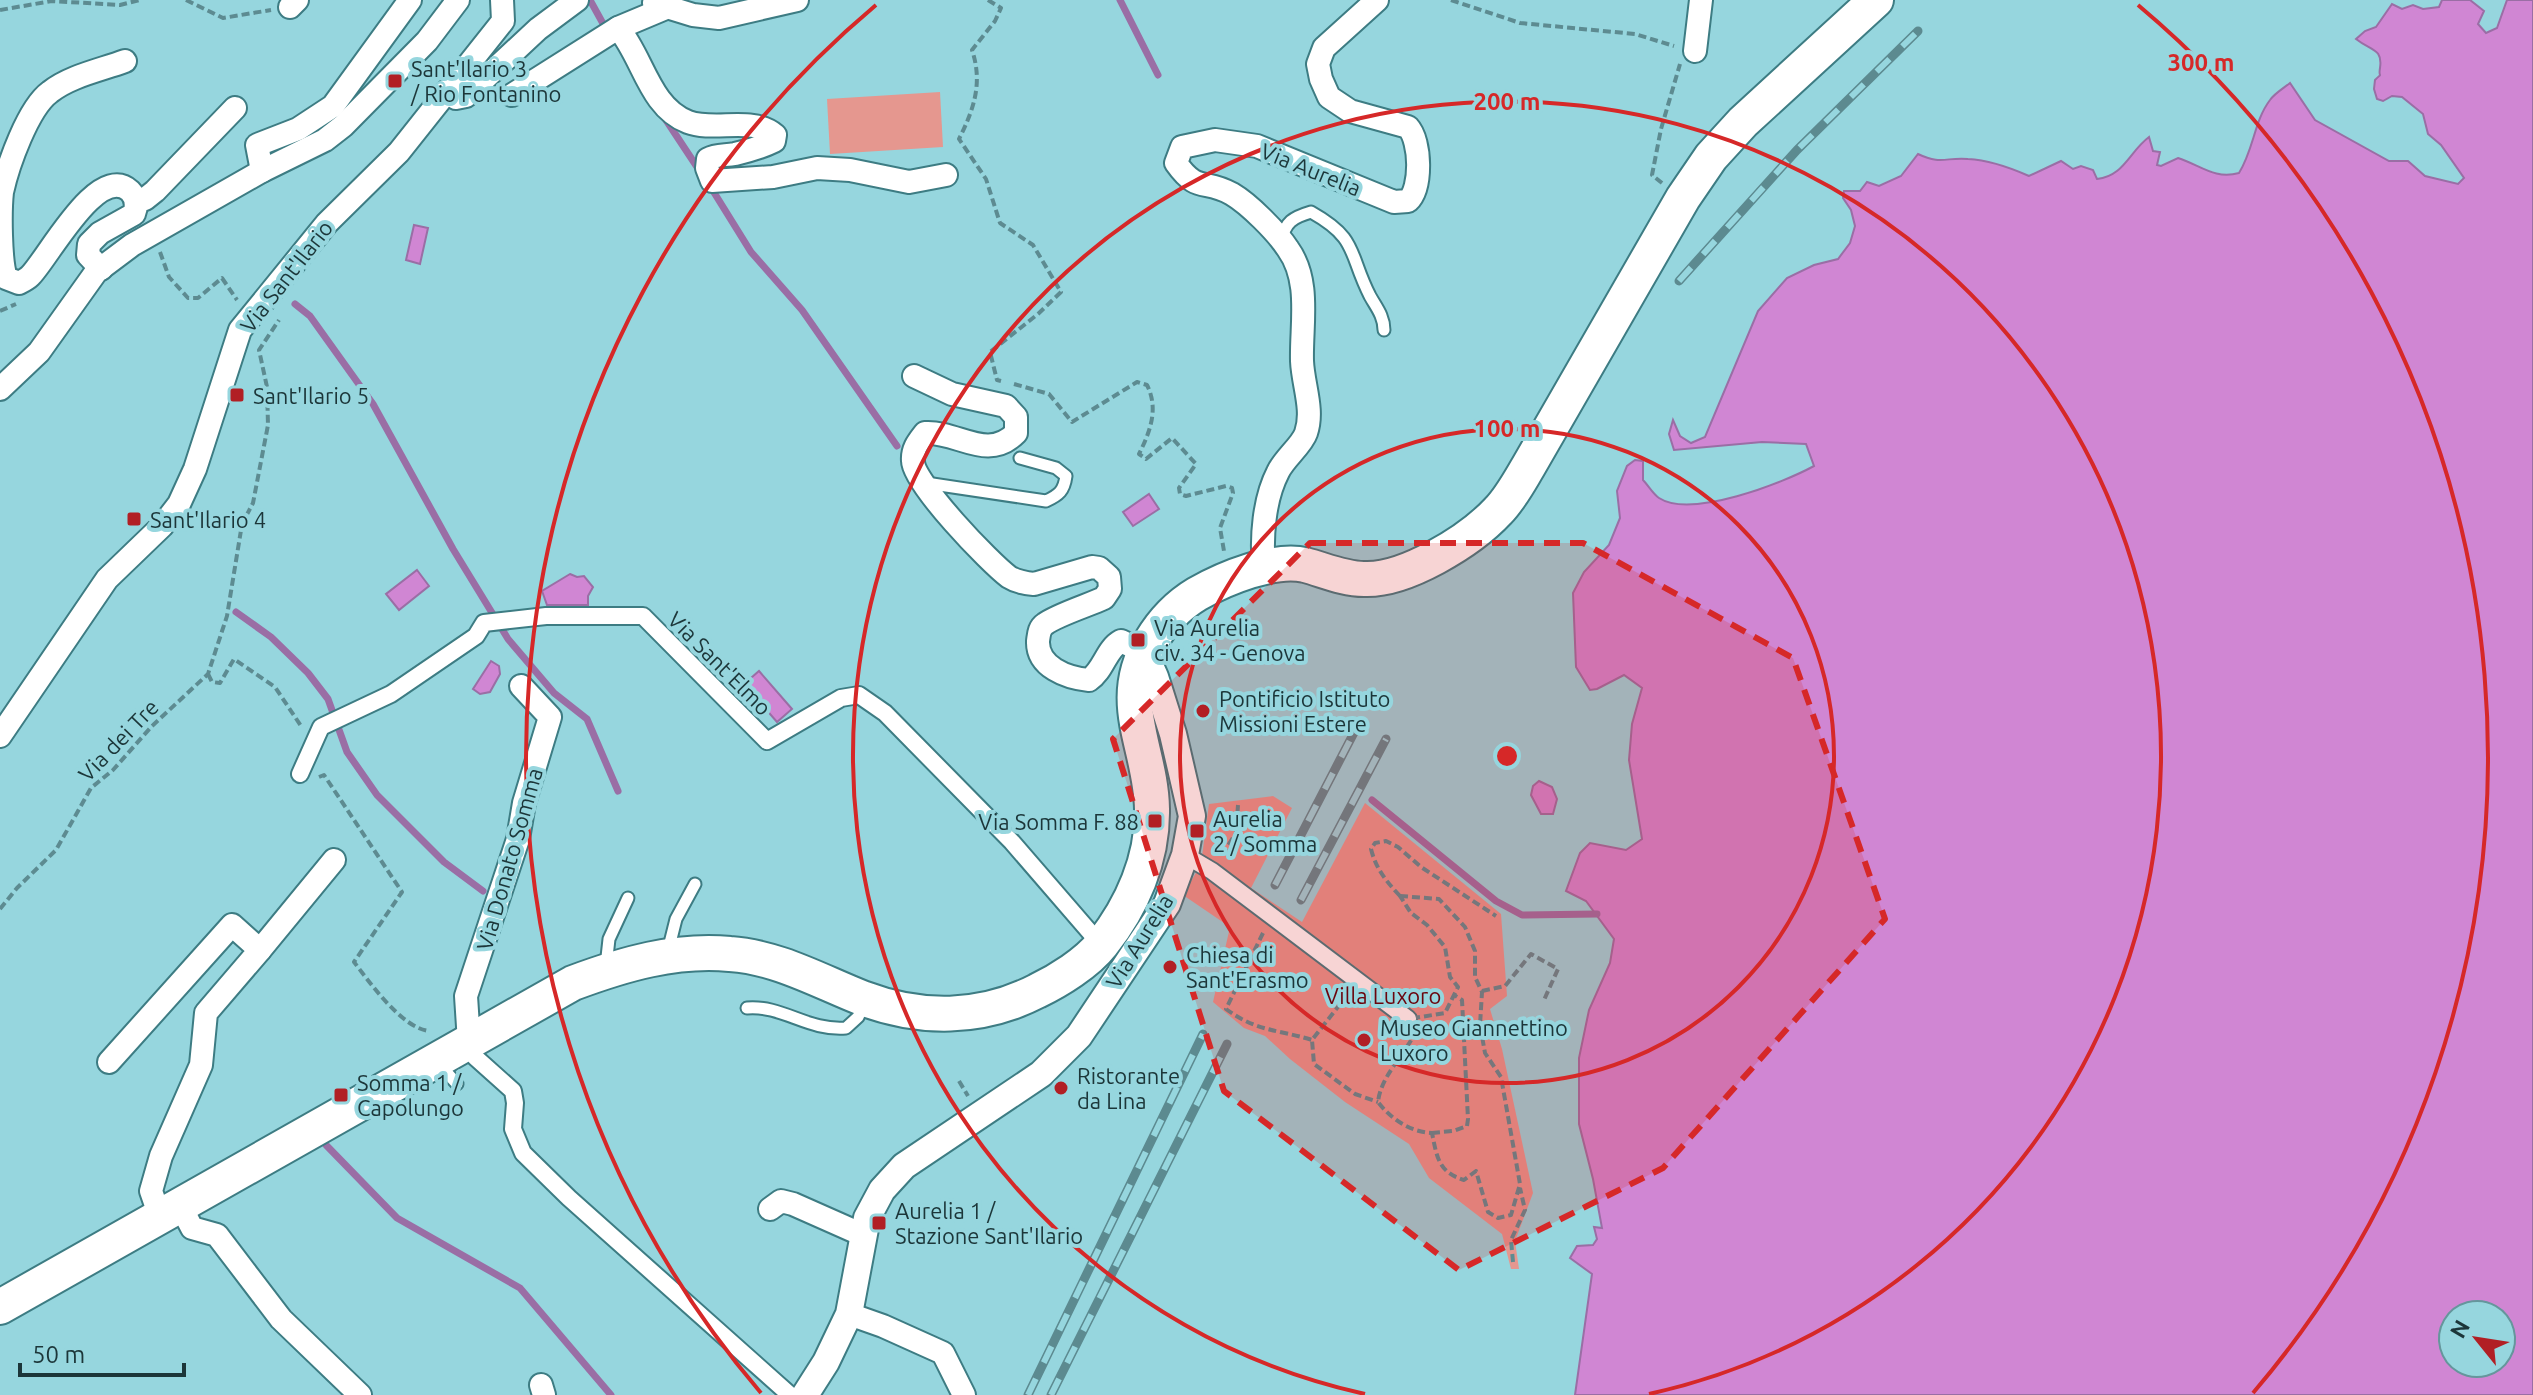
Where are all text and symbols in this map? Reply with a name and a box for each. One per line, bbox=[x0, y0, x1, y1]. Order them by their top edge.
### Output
text: 300 m bbox=[2168, 49, 2234, 76]
place label: Sant'Ilario 3 / Rio Fontanino bbox=[410, 56, 561, 106]
marker: Sant'Ilario 3 / Rio Fontanino bbox=[386, 72, 404, 90]
text: 200 m bbox=[1474, 88, 1540, 115]
street label: Via Aurelia bbox=[1257, 138, 1365, 200]
street label: Via Sant'Ilario bbox=[235, 215, 337, 337]
place label: Sant'Ilario 5 bbox=[253, 383, 369, 408]
marker: Sant'Ilario 5 bbox=[228, 386, 246, 404]
text: 100 m bbox=[1474, 415, 1540, 442]
place label: Sant'Ilario 4 bbox=[150, 507, 266, 532]
marker: Sant'Ilario 4 bbox=[125, 510, 143, 528]
street label: Via Sant'Elmo bbox=[663, 606, 777, 720]
place label: Via Aurelia civ. 34 - Genova bbox=[1154, 615, 1306, 665]
marker: Via Aurelia civ. 34 - Genova bbox=[1129, 631, 1147, 649]
place label: Pontificio Istituto Missioni Estere bbox=[1219, 686, 1390, 736]
street label: Via dei Tre bbox=[73, 694, 163, 786]
marker: Pontificio Istituto Missioni Estere bbox=[1194, 702, 1212, 720]
centre of rings bbox=[1493, 742, 1521, 770]
street label: Via Donato Somma bbox=[471, 765, 547, 953]
place label: Aurelia 2 / Somma bbox=[1213, 806, 1317, 856]
place label: Via Somma F. 88 bbox=[978, 809, 1139, 834]
marker: Via Somma F. 88 bbox=[1146, 812, 1164, 830]
marker: Aurelia 2 / Somma bbox=[1188, 822, 1206, 840]
street label: Via Aurelia bbox=[1100, 889, 1178, 993]
place label: Chiesa di Sant'Erasmo bbox=[1186, 942, 1309, 992]
marker: Chiesa di Sant'Erasmo bbox=[1161, 958, 1179, 976]
park label: Villa Luxoro bbox=[1325, 983, 1441, 1008]
place label: Museo Giannettino Luxoro bbox=[1380, 1015, 1568, 1065]
marker: Museo Giannettino Luxoro bbox=[1355, 1031, 1373, 1049]
place label: Ristorante da Lina bbox=[1077, 1063, 1180, 1113]
place label: Somma 1 / Capolungo bbox=[357, 1070, 464, 1120]
marker: Ristorante da Lina bbox=[1052, 1079, 1070, 1097]
marker: Somma 1 / Capolungo bbox=[332, 1086, 350, 1104]
place label: Aurelia 1 / Stazione Sant'Ilario bbox=[895, 1198, 1083, 1248]
marker: Aurelia 1 / Stazione Sant'Ilario bbox=[870, 1214, 888, 1232]
north arrow bbox=[2437, 1299, 2517, 1379]
text: N bbox=[2444, 1315, 2474, 1342]
scale bar bbox=[20, 1327, 184, 1377]
text: 50 m bbox=[32, 1341, 85, 1368]

